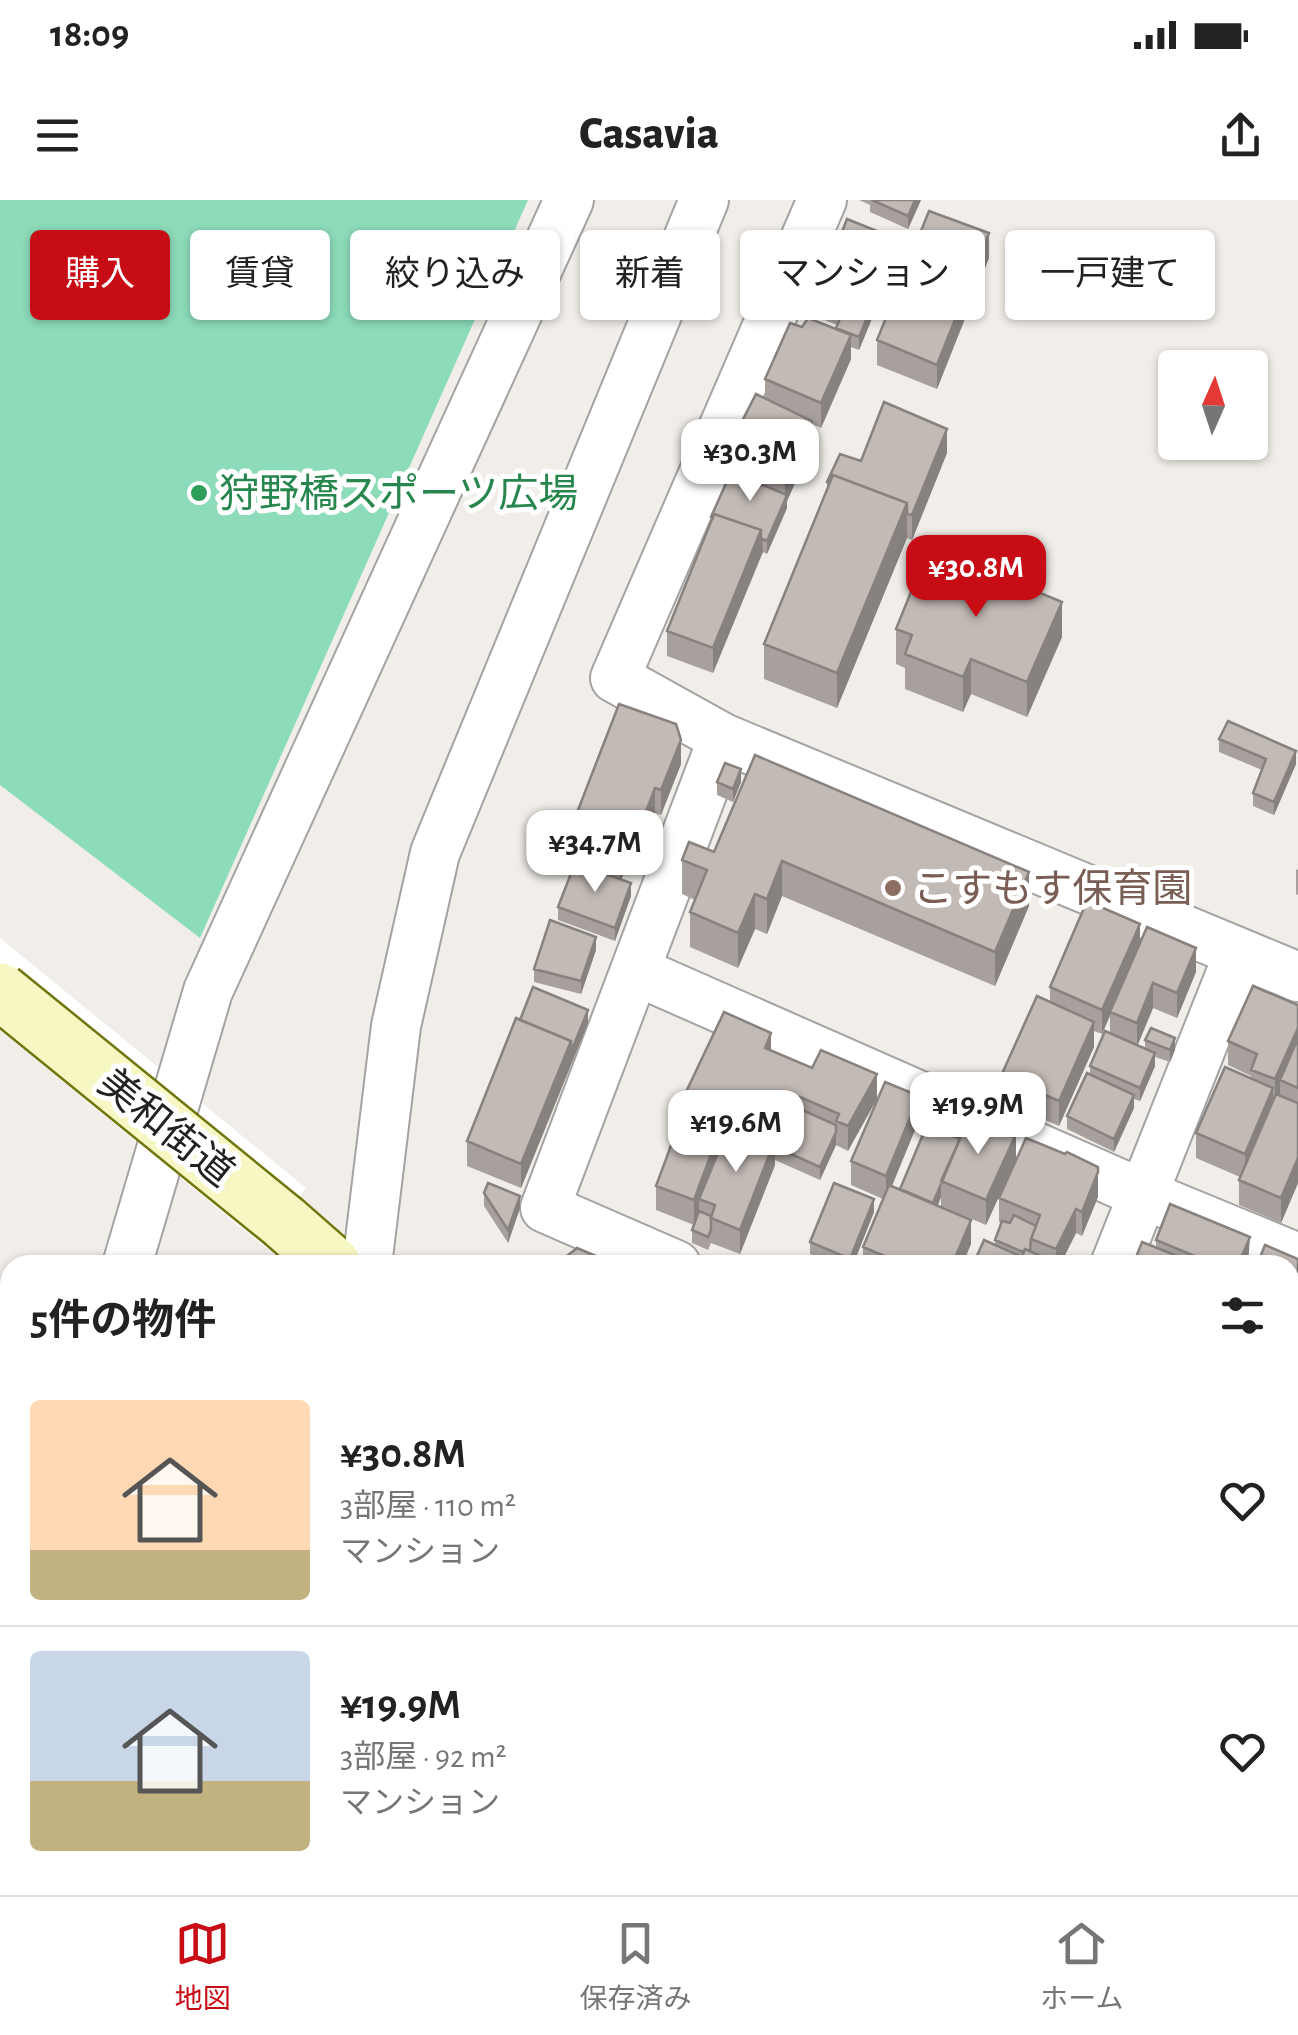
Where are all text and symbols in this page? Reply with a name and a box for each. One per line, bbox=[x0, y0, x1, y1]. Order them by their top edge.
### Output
text: 18:09 bbox=[50, 16, 129, 54]
icon: menu bbox=[30, 108, 85, 163]
icon: share bbox=[1213, 108, 1268, 163]
text: Casavia bbox=[579, 112, 719, 157]
chip: 購入 bbox=[30, 230, 170, 320]
chip: 賃貸 bbox=[190, 230, 330, 320]
chip: 絞り込み bbox=[350, 230, 560, 320]
chip: 新着 bbox=[580, 230, 720, 320]
chip: マンション bbox=[740, 230, 985, 320]
chip: 一戸建て bbox=[1005, 230, 1215, 320]
north arrow bbox=[1158, 350, 1268, 460]
map controls bbox=[1158, 350, 1268, 460]
pin: ¥30.3M bbox=[669, 419, 831, 504]
text: ¥30.3M bbox=[703, 435, 797, 467]
place label: 狩野橋スポーツ広場 bbox=[219, 473, 578, 515]
marker: 狩野橋スポーツ広場 bbox=[188, 482, 210, 504]
pin: ¥30.8M bbox=[895, 535, 1057, 620]
text: ¥30.8M bbox=[928, 551, 1024, 583]
pin: ¥34.7M bbox=[514, 810, 676, 895]
text: ¥34.7M bbox=[548, 826, 642, 858]
place label: こすもす保育園 bbox=[913, 868, 1192, 910]
marker: こすもす保育園 bbox=[882, 877, 904, 899]
street label: 美和街道 bbox=[91, 1061, 242, 1194]
pin: ¥19.9M bbox=[897, 1072, 1059, 1157]
text: ¥19.9M bbox=[932, 1088, 1024, 1120]
pin: ¥19.6M bbox=[655, 1090, 817, 1175]
text: ¥19.6M bbox=[690, 1106, 782, 1138]
icon: filters bbox=[1215, 1288, 1270, 1343]
text: 5件の物件 bbox=[30, 1300, 216, 1342]
text: ¥30.8M bbox=[340, 1433, 466, 1475]
icon: home bbox=[110, 1440, 230, 1560]
icon: heart bbox=[1215, 1473, 1270, 1528]
text: 3部屋 · 110 m² bbox=[340, 1490, 516, 1522]
text: マンション bbox=[340, 1536, 500, 1568]
text: ¥19.9M bbox=[340, 1684, 461, 1726]
icon: home bbox=[110, 1691, 230, 1811]
icon: heart bbox=[1215, 1724, 1270, 1779]
text: 3部屋 · 92 m² bbox=[340, 1741, 507, 1773]
text: マンション bbox=[340, 1787, 500, 1819]
tab: 地図 bbox=[174, 1916, 230, 2017]
tab: 保存済み bbox=[579, 1916, 691, 2017]
tab: ホーム bbox=[1040, 1916, 1124, 2017]

